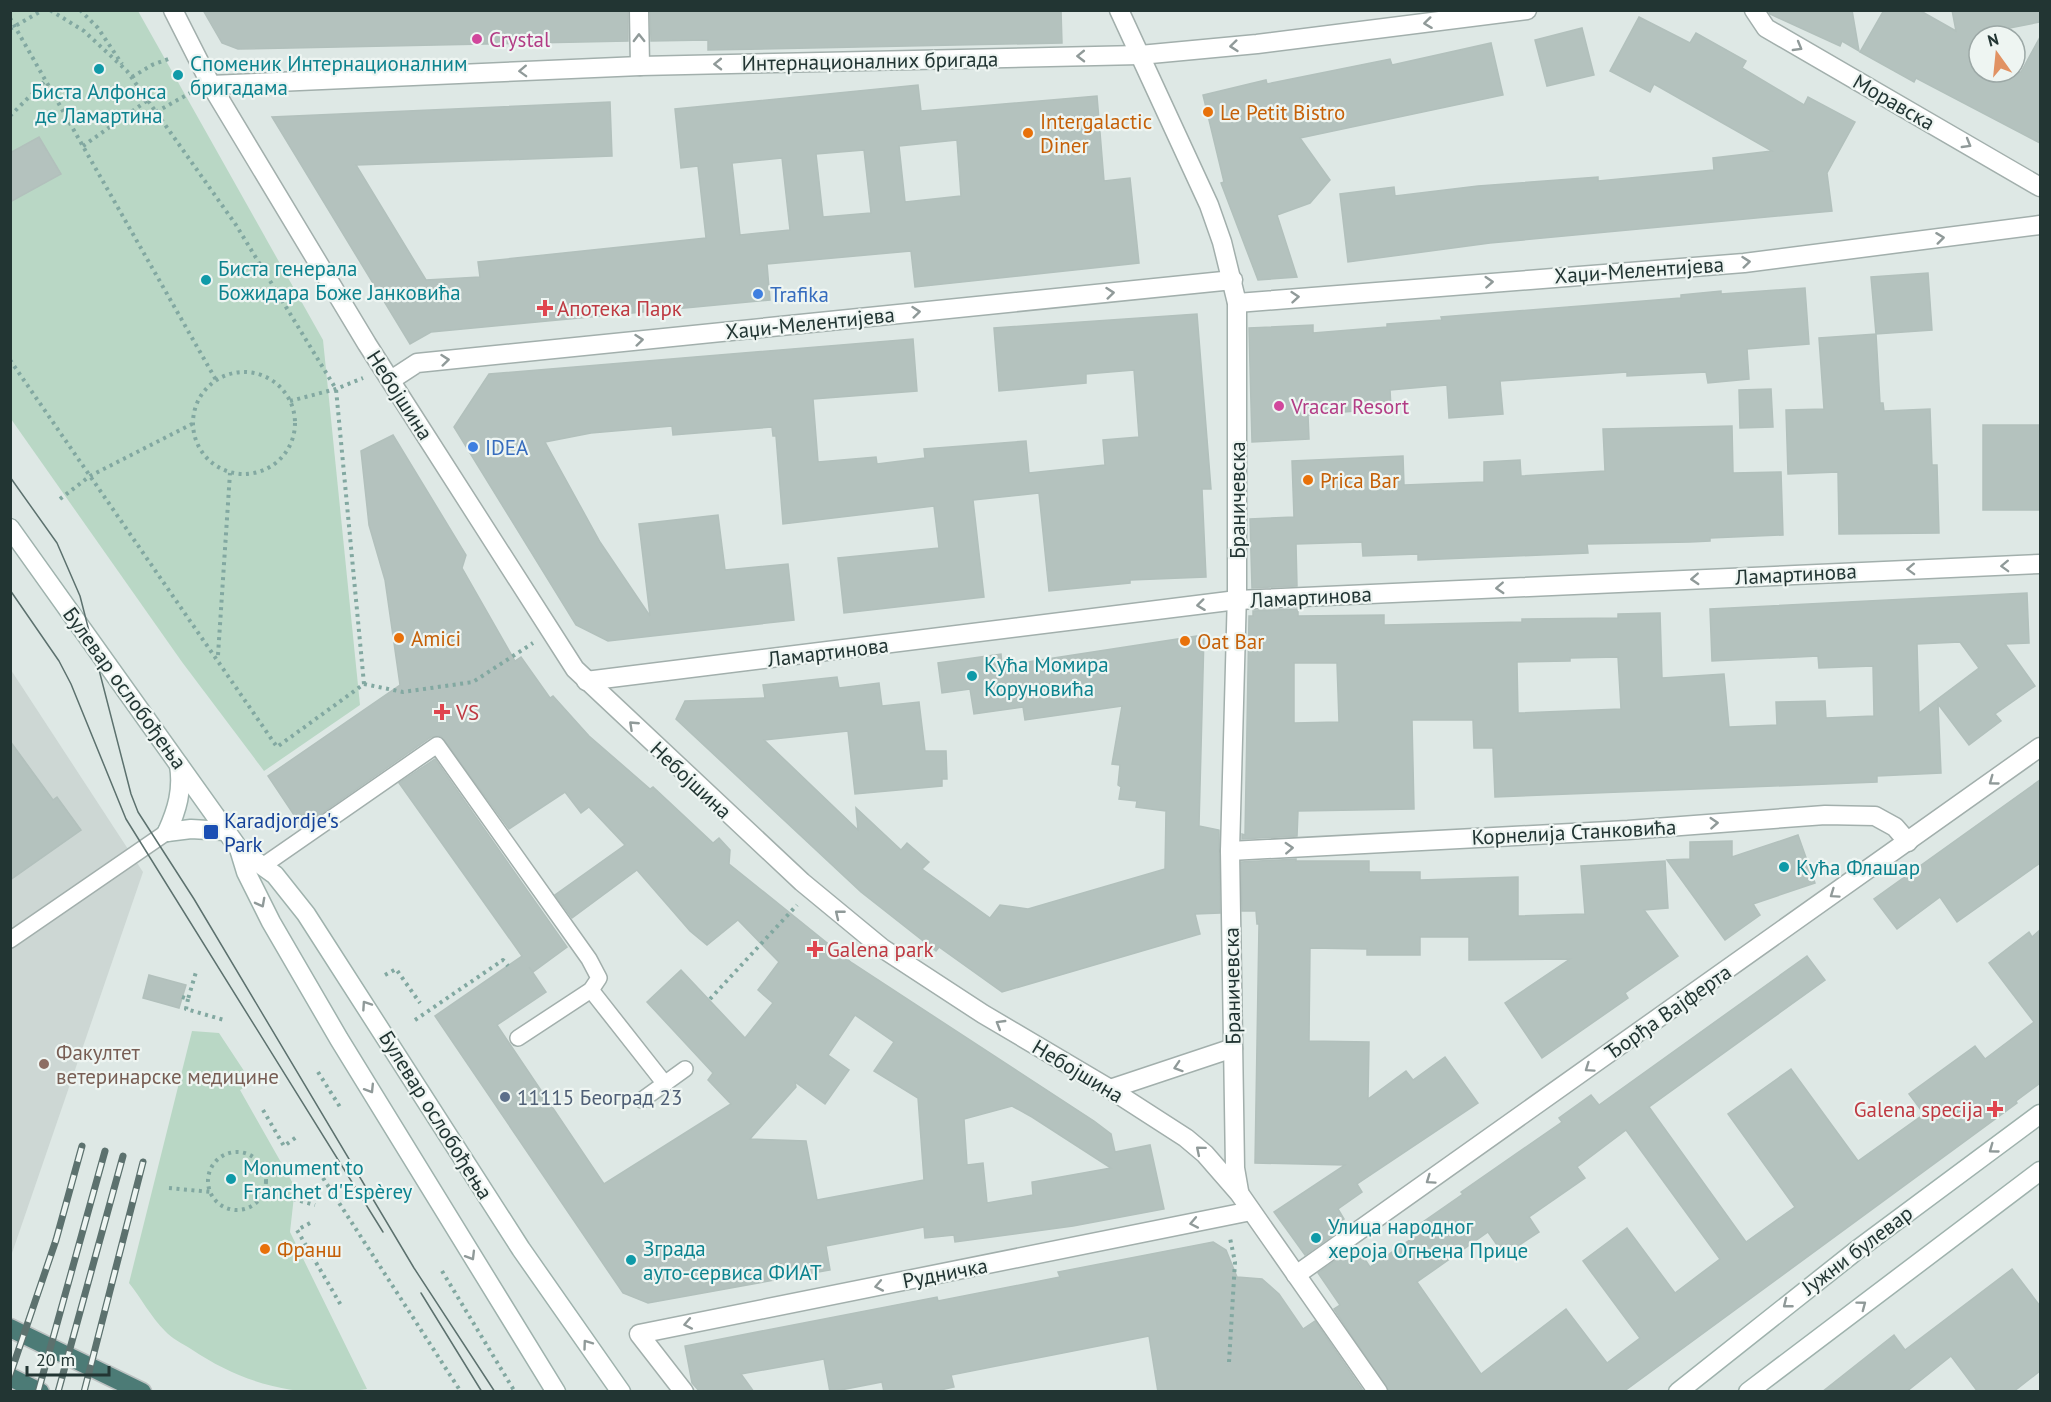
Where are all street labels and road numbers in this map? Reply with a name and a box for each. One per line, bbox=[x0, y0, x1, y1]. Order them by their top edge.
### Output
street label: Интернационалних бригада bbox=[741, 45, 999, 77]
street label: Моравска bbox=[1848, 68, 1940, 136]
street label: Хаџи-Мелентијева bbox=[1553, 251, 1725, 289]
street label: Хаџи-Мелентијева bbox=[724, 301, 896, 345]
street label: Небојшина bbox=[361, 345, 439, 445]
street label: Браничевска bbox=[1224, 441, 1251, 559]
street label: Ламартинова bbox=[1733, 557, 1858, 591]
street label: Ламартинова bbox=[1248, 580, 1373, 614]
street label: Булевар ослобођења bbox=[57, 602, 193, 774]
street label: Ламартинова bbox=[765, 631, 890, 673]
street label: Небојшина bbox=[645, 735, 737, 825]
street label: Корнелија Станковића bbox=[1471, 813, 1677, 851]
street label: Браничевска bbox=[1217, 927, 1247, 1045]
street label: Ђорђа Вајферта bbox=[1599, 958, 1737, 1066]
street label: Булевар ослобођења bbox=[373, 1026, 499, 1204]
street label: Небојшина bbox=[1028, 1033, 1128, 1109]
street label: Јужни булевар bbox=[1795, 1199, 1918, 1301]
street label: Рудничка bbox=[900, 1252, 990, 1294]

